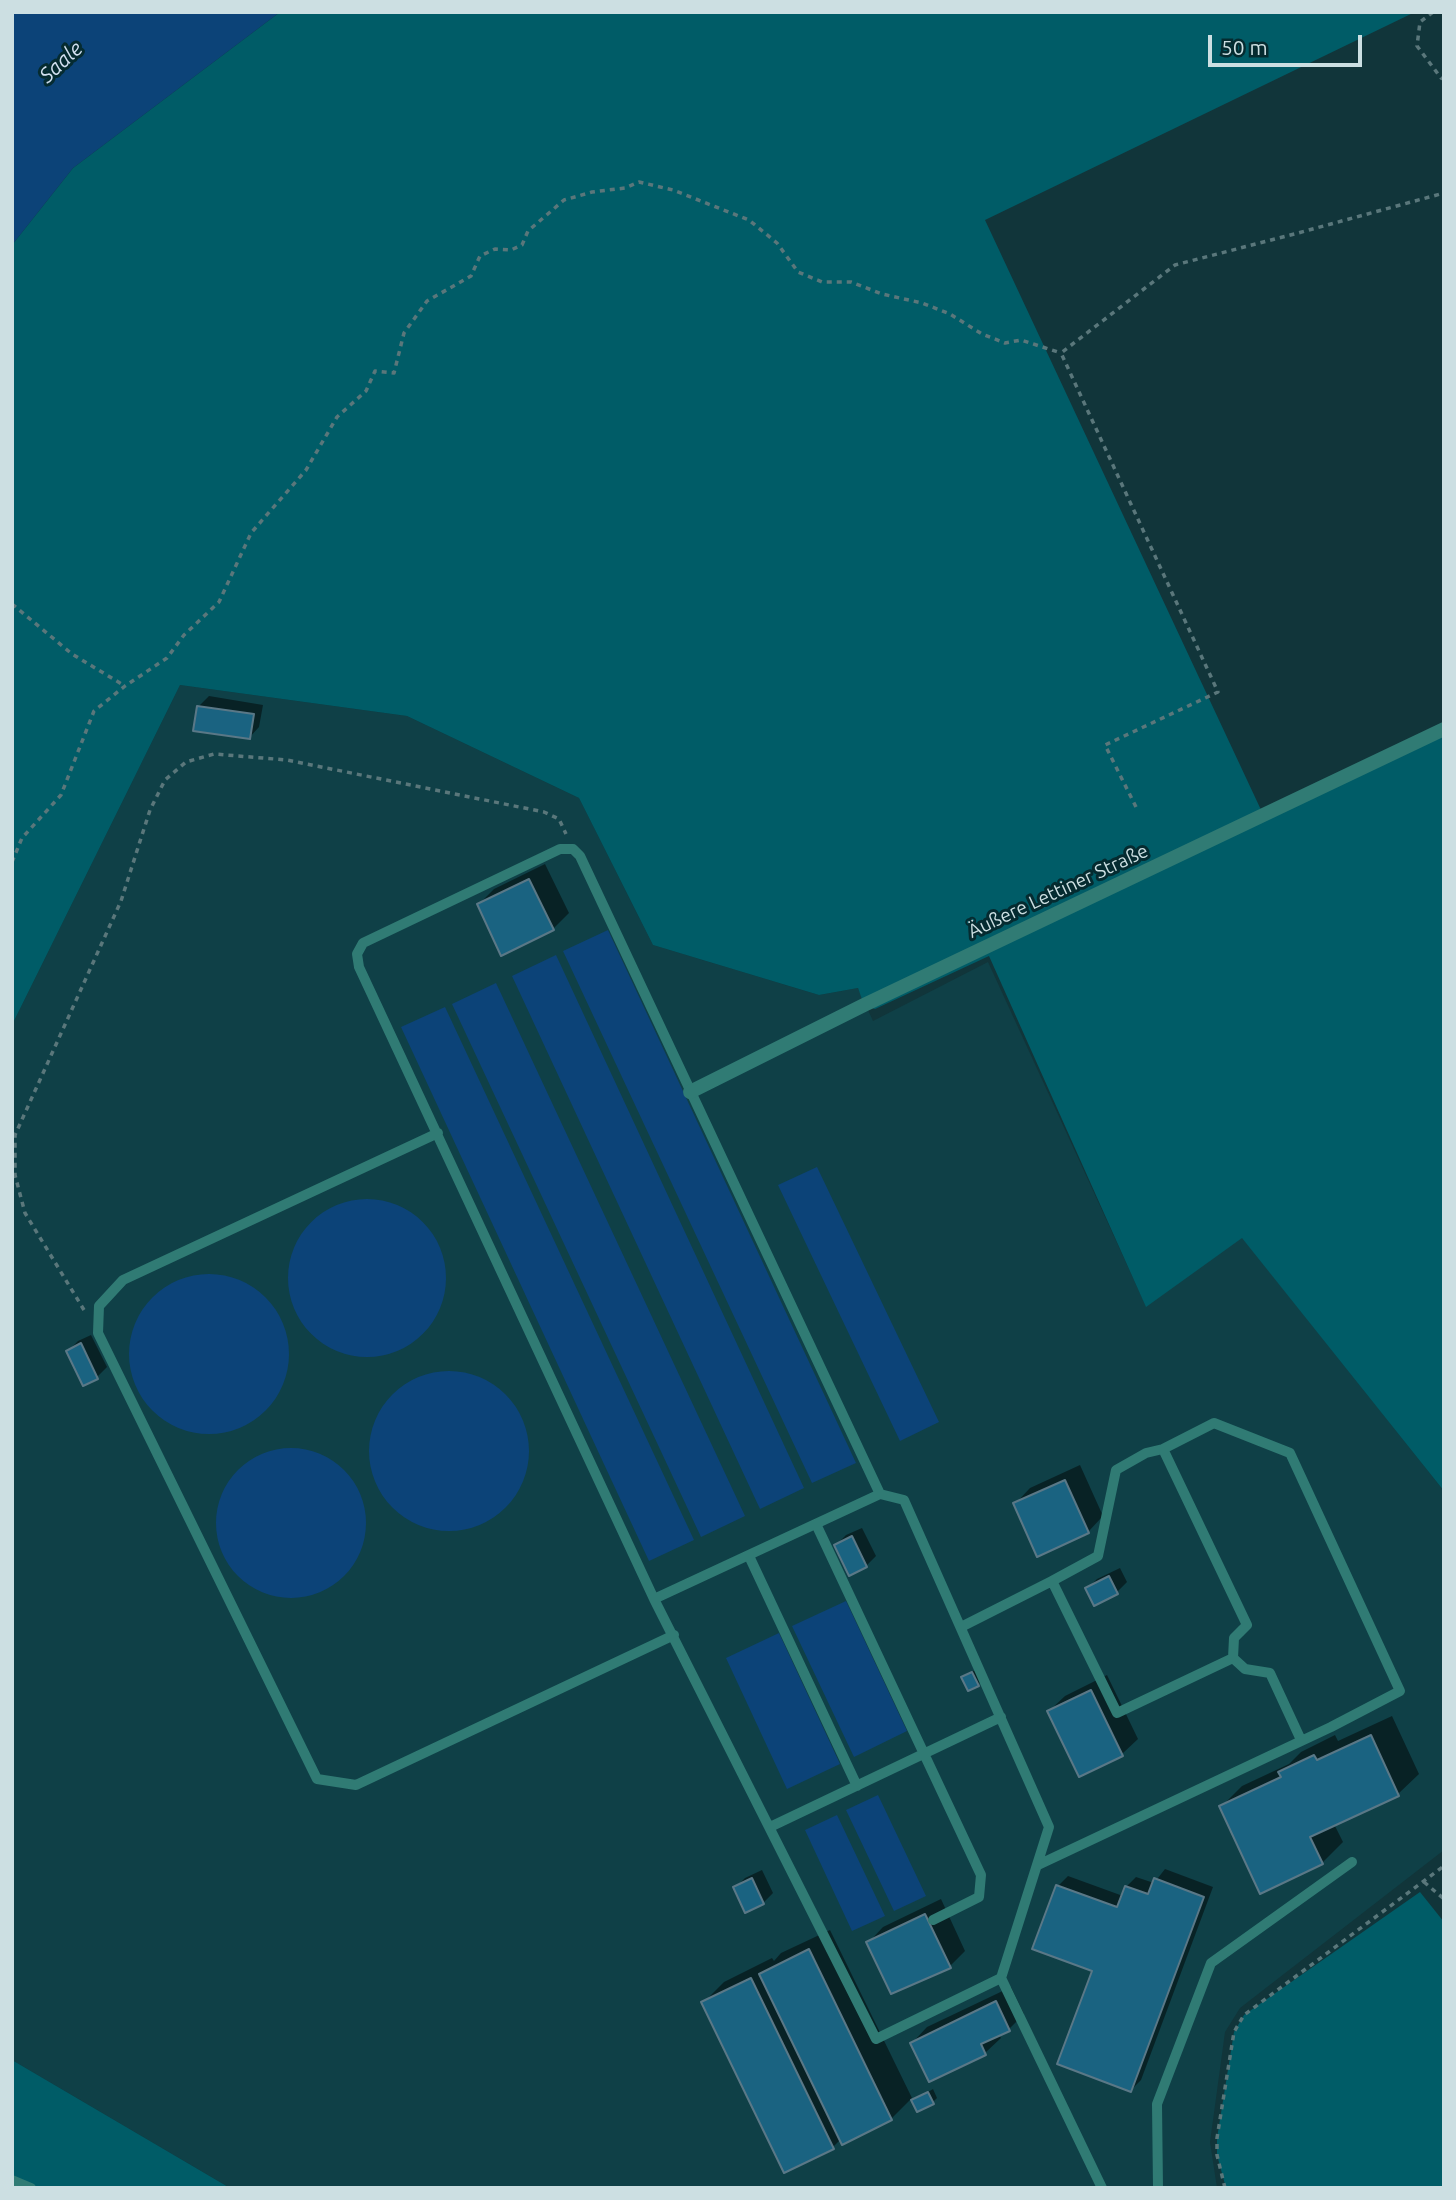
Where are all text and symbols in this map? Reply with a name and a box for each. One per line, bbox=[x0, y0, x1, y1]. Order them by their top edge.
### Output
scale bar bbox=[1211, 21, 1365, 65]
text: 50 m bbox=[1221, 35, 1268, 59]
water label: Saale bbox=[34, 36, 88, 88]
street label: Äußere Lettiner Straße bbox=[964, 839, 1152, 943]

